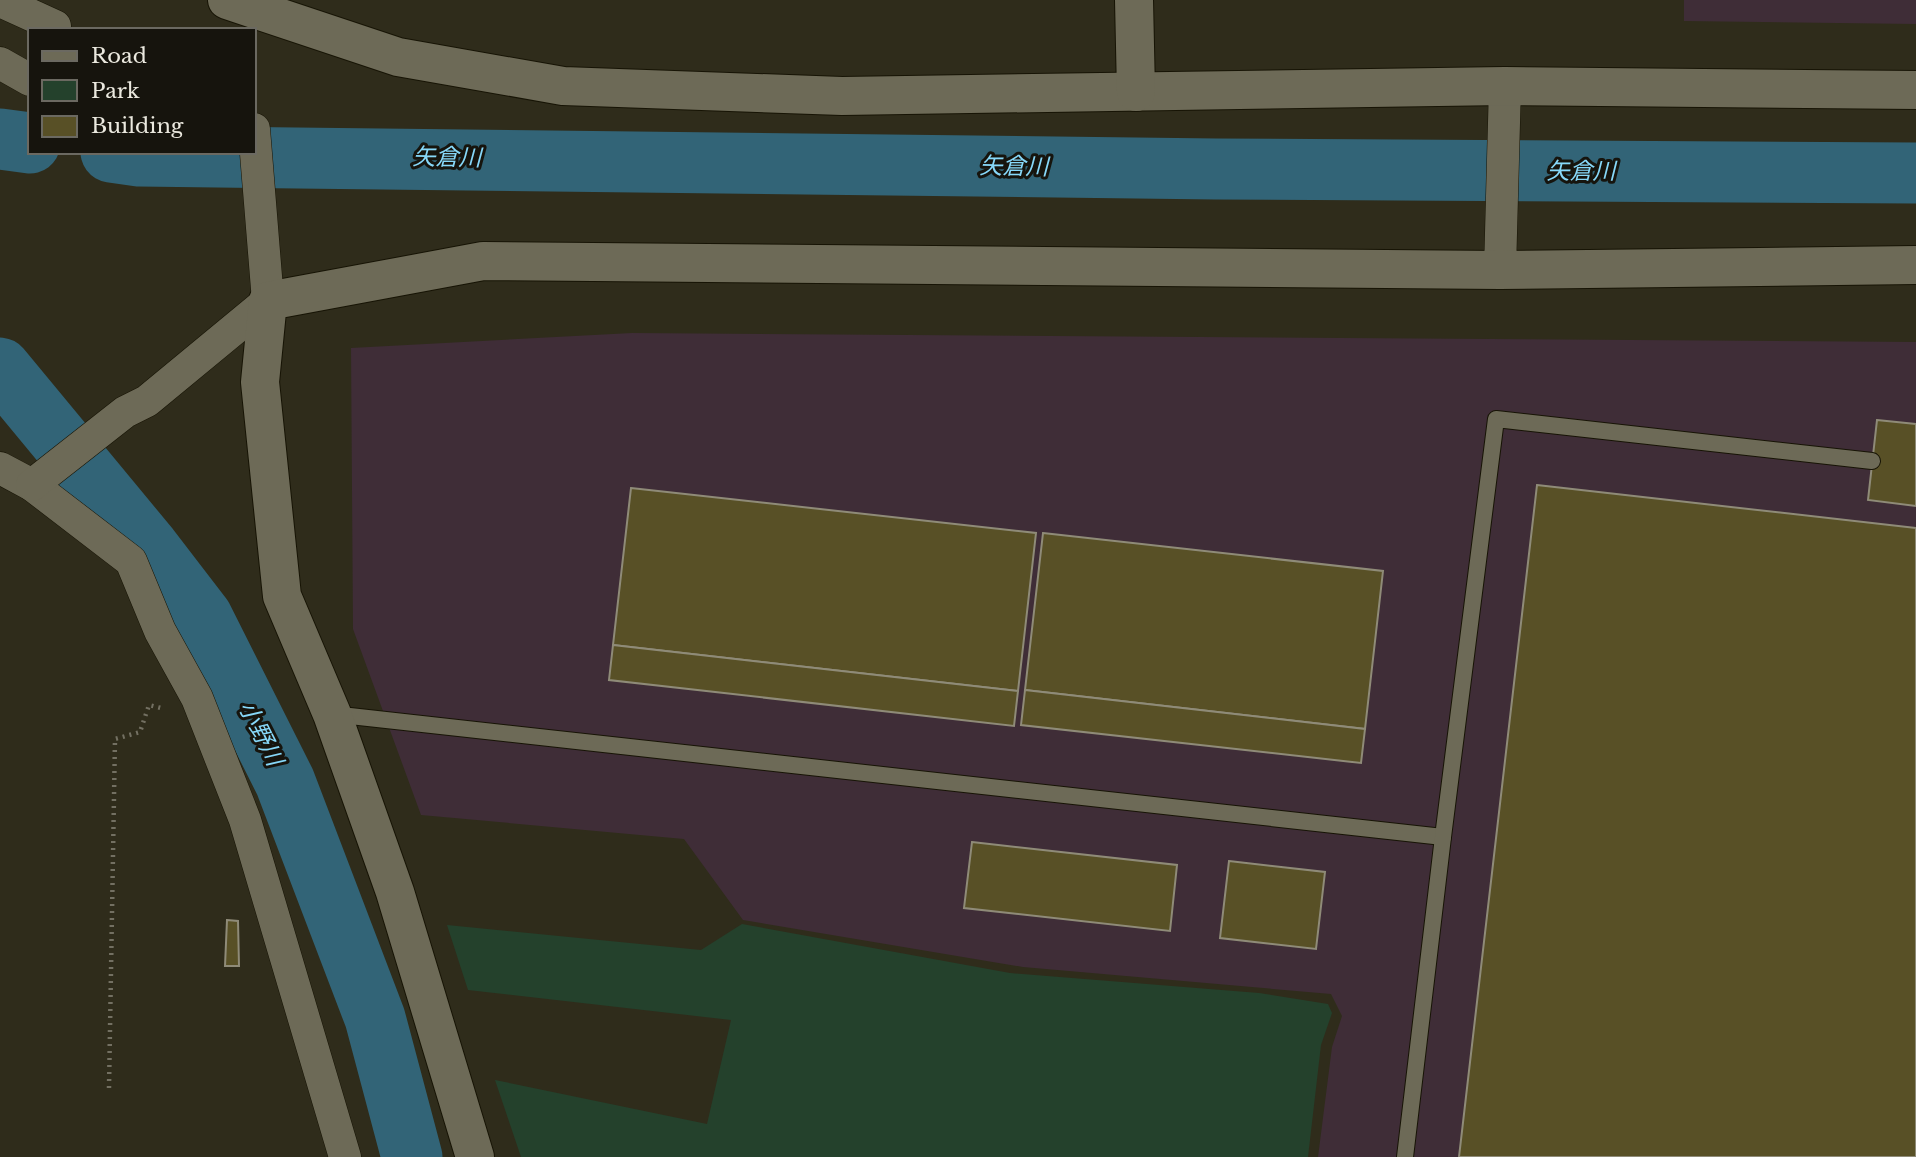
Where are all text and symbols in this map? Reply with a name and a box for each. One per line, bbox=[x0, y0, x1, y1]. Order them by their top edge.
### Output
legend bbox=[28, 28, 256, 154]
text: Road bbox=[91, 43, 147, 69]
text: Park bbox=[91, 78, 140, 104]
text: Building bbox=[91, 113, 184, 139]
water label: 矢倉川 bbox=[412, 142, 485, 172]
water label: 矢倉川 bbox=[979, 151, 1052, 181]
water label: 矢倉川 bbox=[1547, 157, 1619, 185]
water label: 小野川 bbox=[233, 696, 290, 773]

